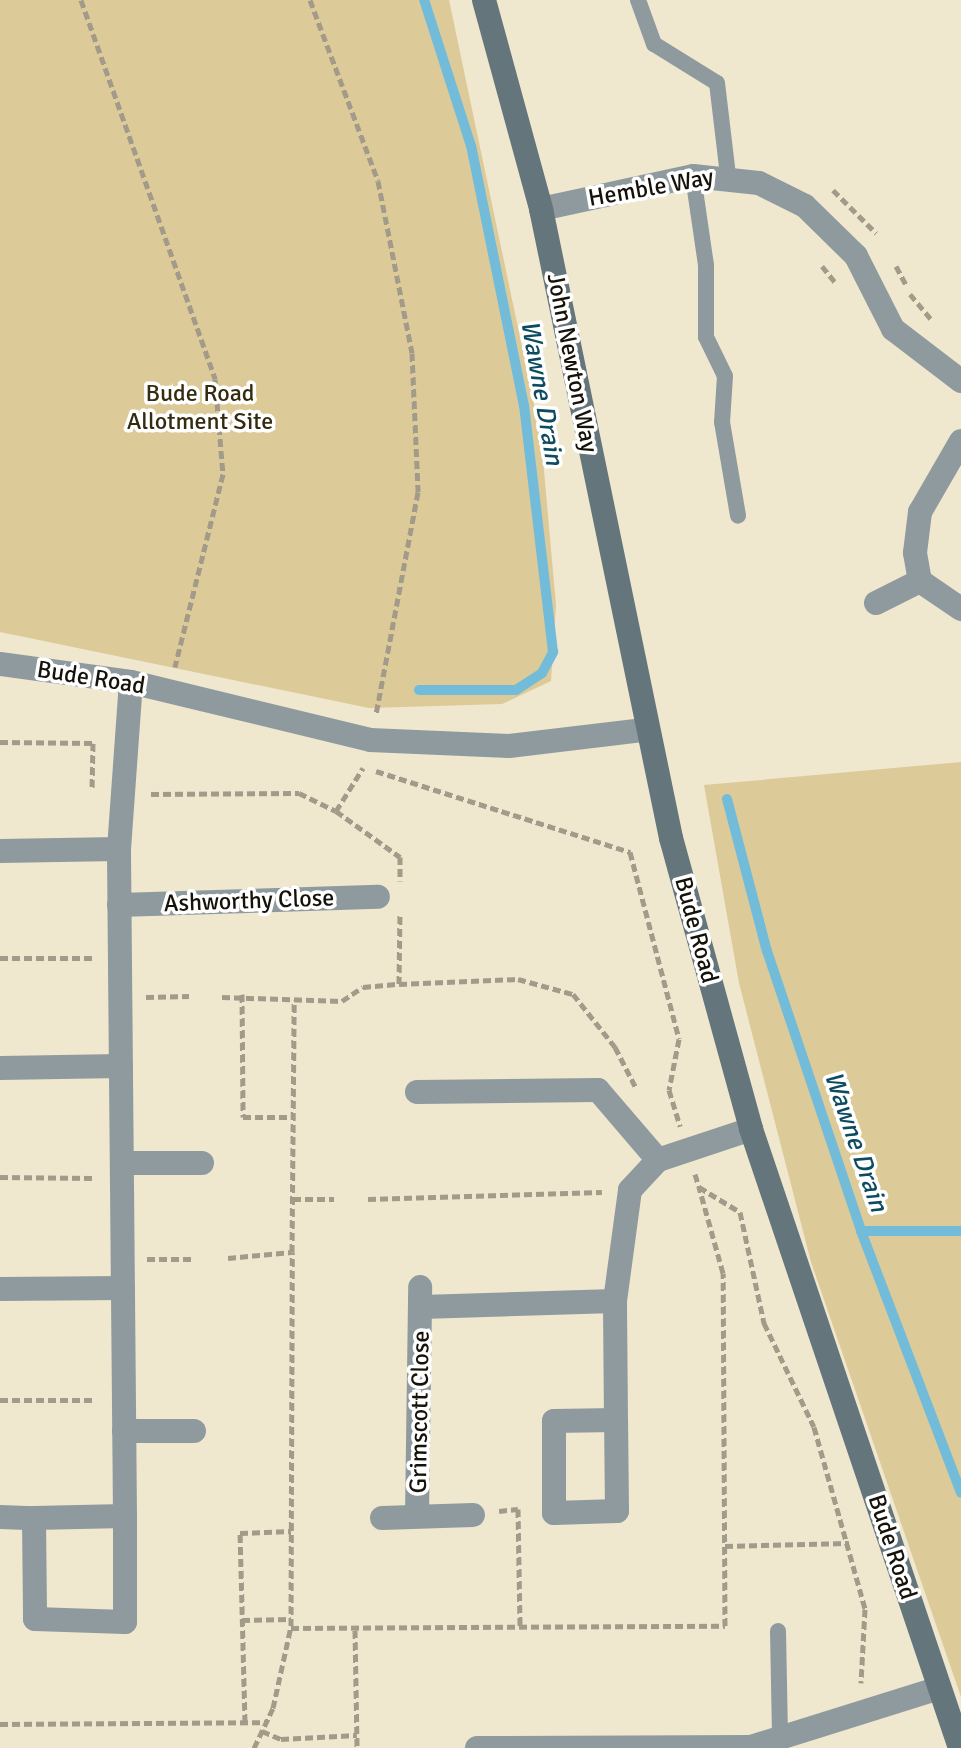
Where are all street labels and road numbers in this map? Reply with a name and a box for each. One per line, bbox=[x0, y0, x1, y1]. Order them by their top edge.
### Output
street label: Hemble Way bbox=[586, 163, 716, 213]
street label: John Newton Way bbox=[540, 271, 604, 455]
street label: Bude Road bbox=[35, 655, 147, 701]
street label: Bude Road bbox=[668, 874, 724, 986]
street label: Ashworthy Close bbox=[163, 884, 335, 918]
street label: Grimscott Close bbox=[404, 1330, 436, 1494]
street label: Bude Road bbox=[861, 1491, 923, 1603]

